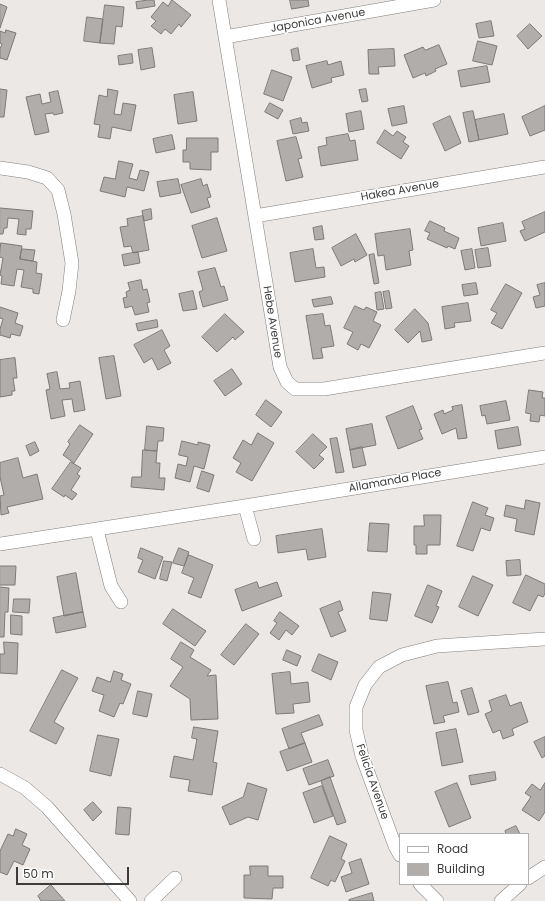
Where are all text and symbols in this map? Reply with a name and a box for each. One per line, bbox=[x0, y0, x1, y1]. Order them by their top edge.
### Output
street label: Japonica Avenue bbox=[270, 6, 366, 36]
street label: Hakea Avenue bbox=[360, 178, 440, 204]
street label: Hebe Avenue bbox=[260, 285, 284, 359]
street label: Allamanda Place bbox=[348, 466, 442, 496]
street label: Felicia Avenue bbox=[353, 743, 391, 821]
legend bbox=[399, 833, 529, 885]
text: Road bbox=[437, 840, 468, 857]
scale bar bbox=[18, 859, 131, 885]
text: Building bbox=[437, 860, 485, 877]
text: 50 m bbox=[23, 865, 54, 882]

